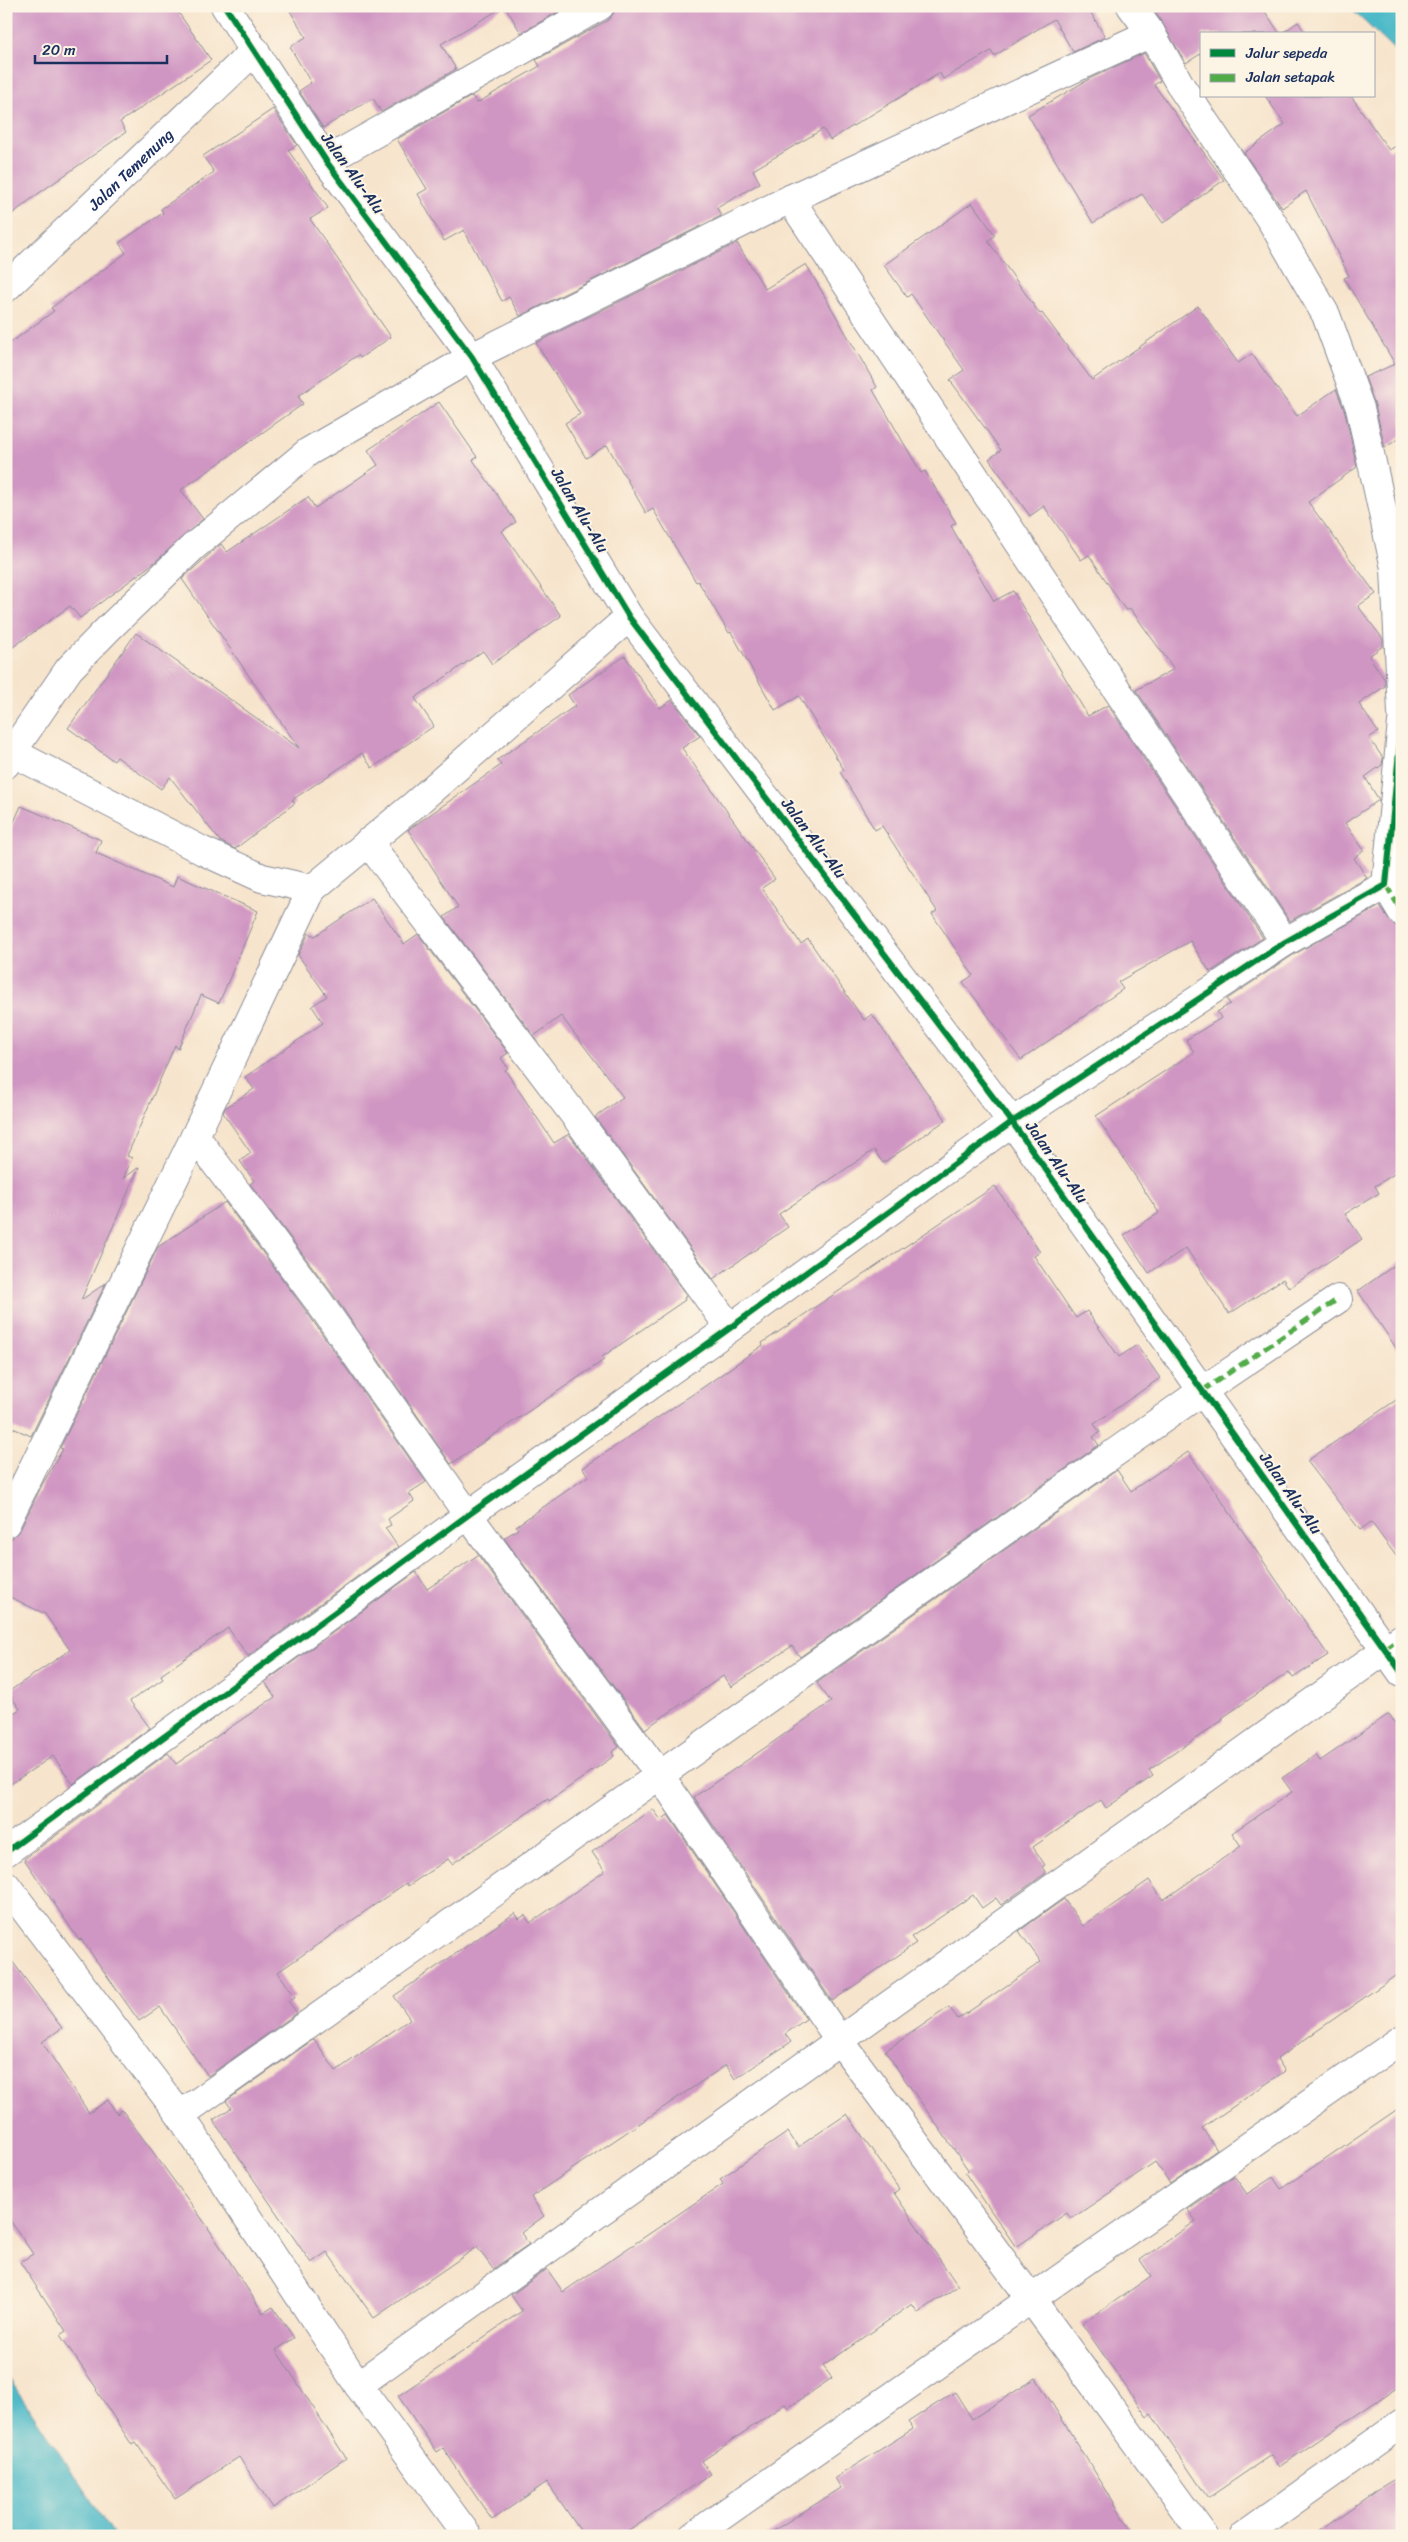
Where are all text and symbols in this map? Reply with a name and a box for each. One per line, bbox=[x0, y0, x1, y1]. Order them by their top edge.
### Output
scale bar bbox=[35, 32, 168, 64]
legend bbox=[1200, 32, 1376, 98]
text: 20 m bbox=[42, 37, 76, 63]
text: Jalur sepeda bbox=[1245, 40, 1328, 66]
text: Jalan setapak bbox=[1245, 64, 1335, 90]
street label: Jalan Temenung bbox=[80, 121, 180, 218]
street label: Jalan Alu-Alu bbox=[313, 125, 393, 220]
street label: Jalan Alu-Alu bbox=[542, 461, 617, 559]
street label: Jalan Alu-Alu bbox=[773, 790, 855, 885]
street label: Jalan Alu-Alu bbox=[1017, 1114, 1097, 1210]
street label: Jalan Alu-Alu bbox=[1251, 1445, 1331, 1541]

